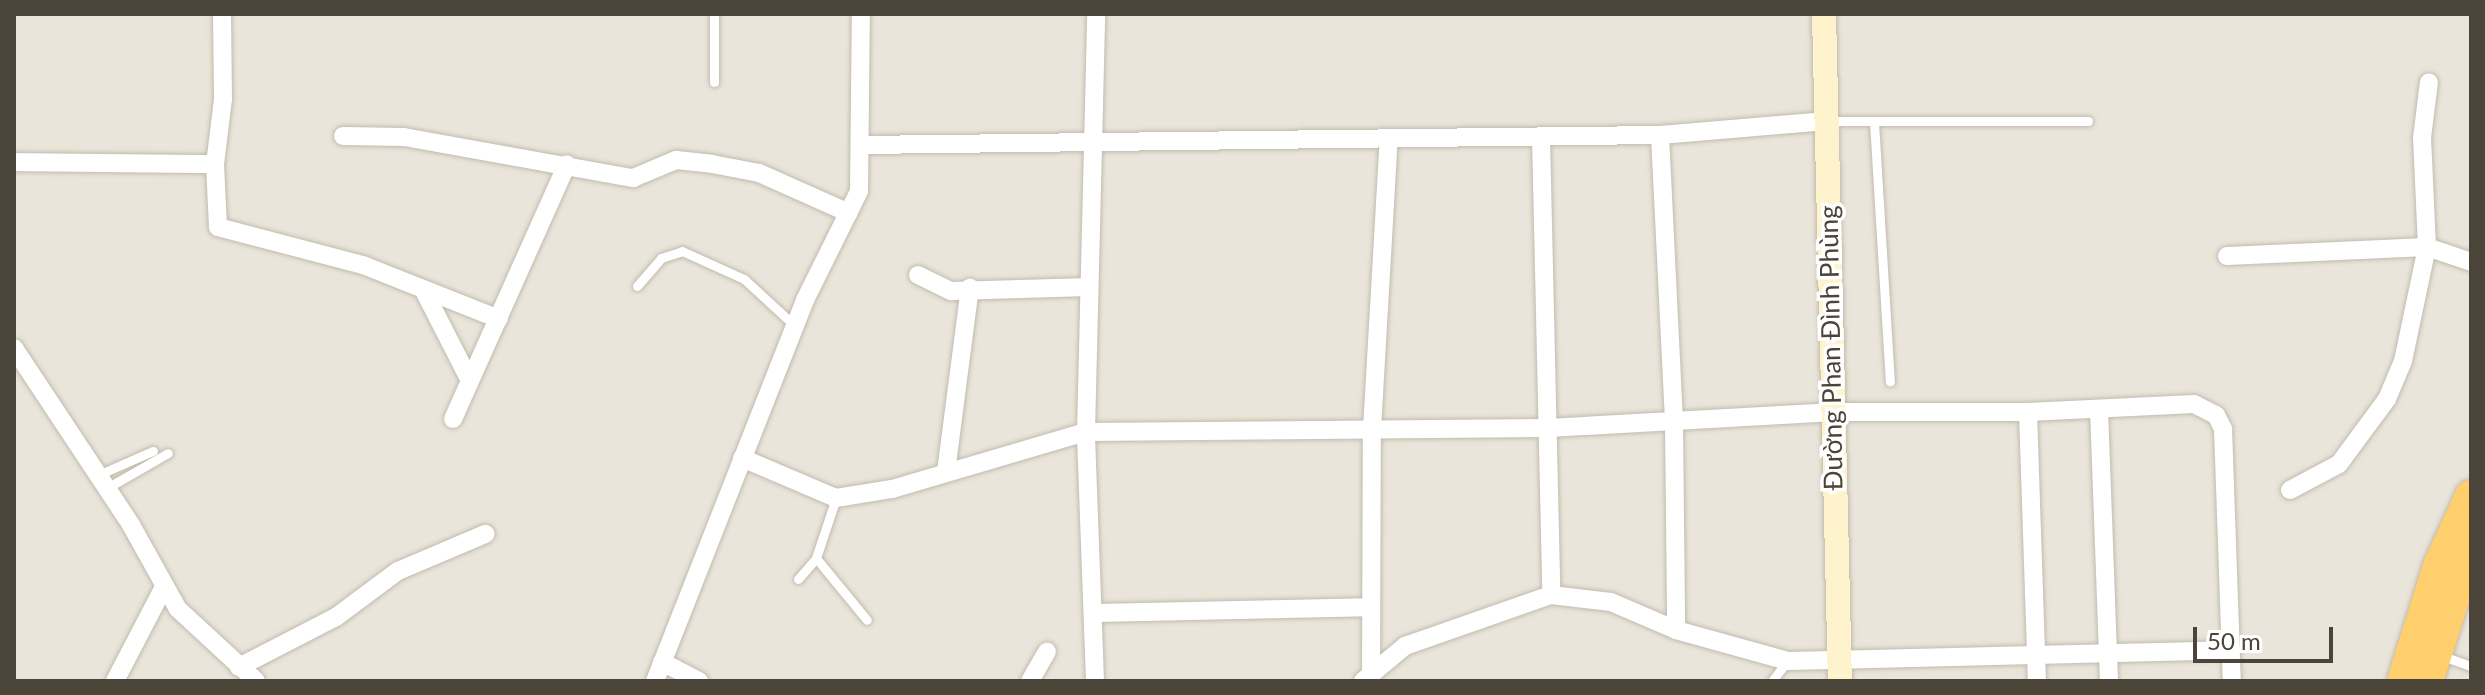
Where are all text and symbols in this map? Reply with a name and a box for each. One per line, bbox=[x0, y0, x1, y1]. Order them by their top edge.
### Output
street label: Đường Phan Đình Phùng bbox=[1813, 205, 1849, 491]
scale bar bbox=[2197, 611, 2337, 661]
text: 50 m bbox=[2207, 626, 2261, 655]

